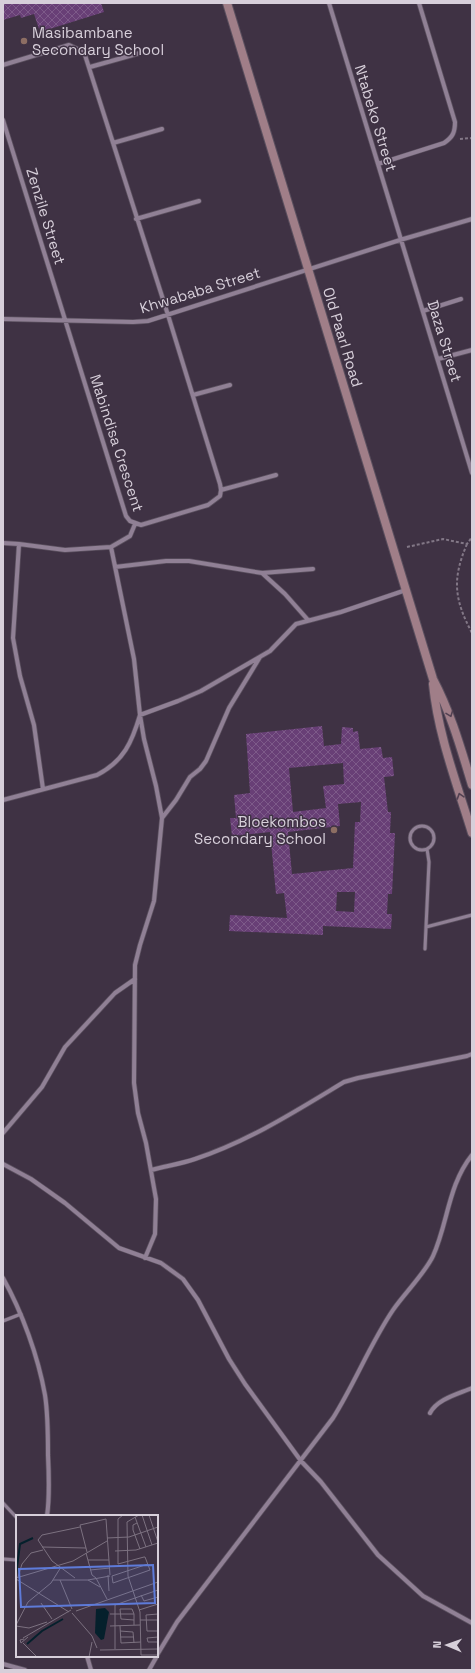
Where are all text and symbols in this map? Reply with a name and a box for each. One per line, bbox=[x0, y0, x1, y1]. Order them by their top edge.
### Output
place label: Masibambane Secondary School bbox=[32, 23, 164, 59]
marker: Masibambane Secondary School bbox=[19, 36, 29, 46]
street label: Ntabeko Street bbox=[351, 62, 401, 174]
street label: Zenzile Street bbox=[22, 165, 70, 267]
street label: Khwababa Street bbox=[137, 263, 263, 317]
street label: Old Paarl Road bbox=[319, 285, 367, 389]
street label: Daza Street bbox=[424, 298, 466, 384]
street label: Mabindisa Crescent bbox=[86, 372, 148, 514]
one-way arrow bbox=[445, 711, 453, 718]
one-way arrow bbox=[456, 793, 465, 800]
place label: Bloekombos Secondary School bbox=[194, 812, 326, 848]
marker: Bloekombos Secondary School bbox=[329, 825, 339, 835]
inset map bbox=[16, 1515, 158, 1657]
north arrow bbox=[427, 1625, 467, 1665]
text: N bbox=[430, 1641, 444, 1649]

